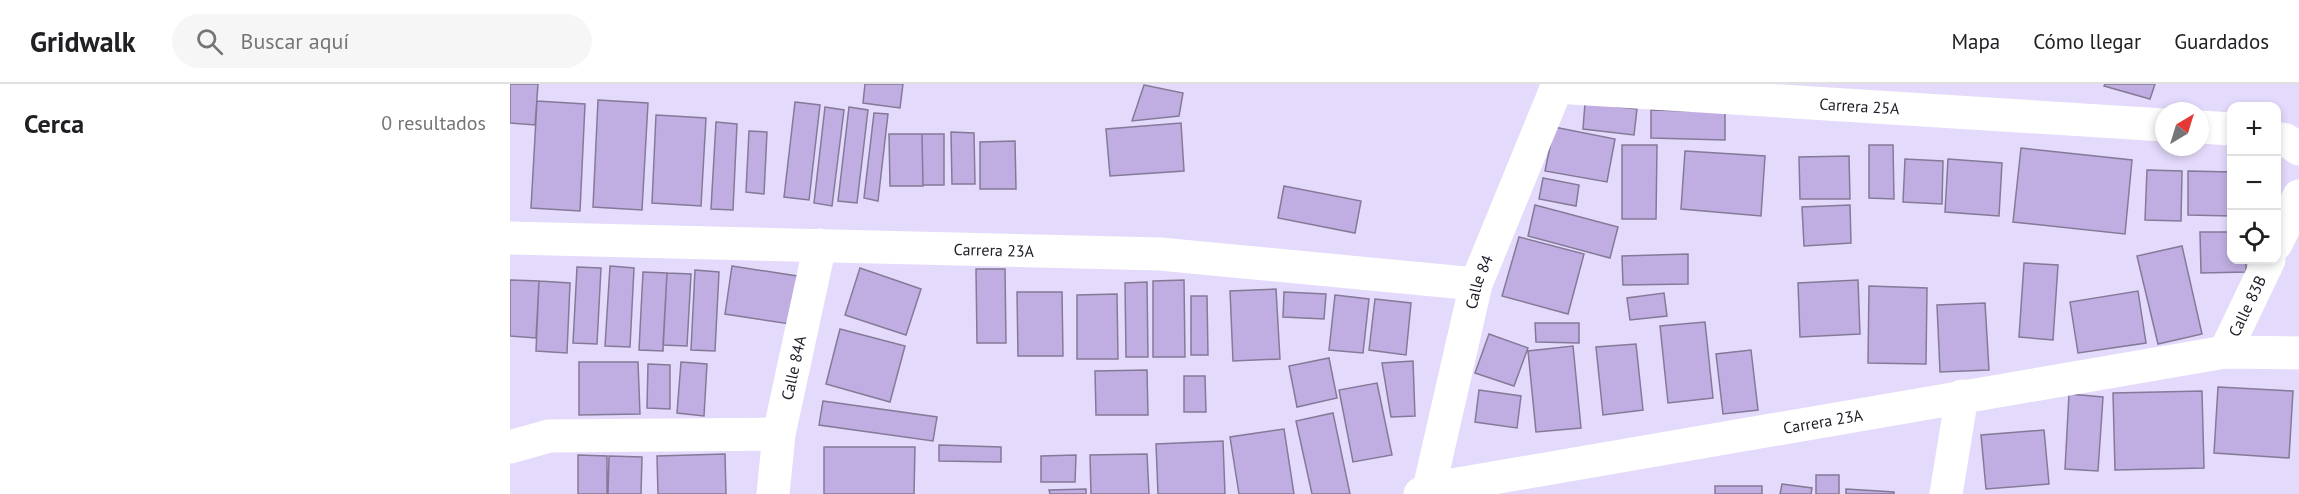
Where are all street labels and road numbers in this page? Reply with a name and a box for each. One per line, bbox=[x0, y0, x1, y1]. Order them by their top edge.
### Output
street label: Carrera 25A bbox=[1819, 93, 1901, 118]
street label: Carrera 23A bbox=[953, 239, 1035, 261]
street label: Calle 84 bbox=[1461, 252, 1497, 311]
street label: Calle 83B bbox=[2224, 272, 2270, 340]
street label: Calle 84A bbox=[777, 333, 810, 402]
street label: Carrera 23A bbox=[1782, 404, 1865, 438]

